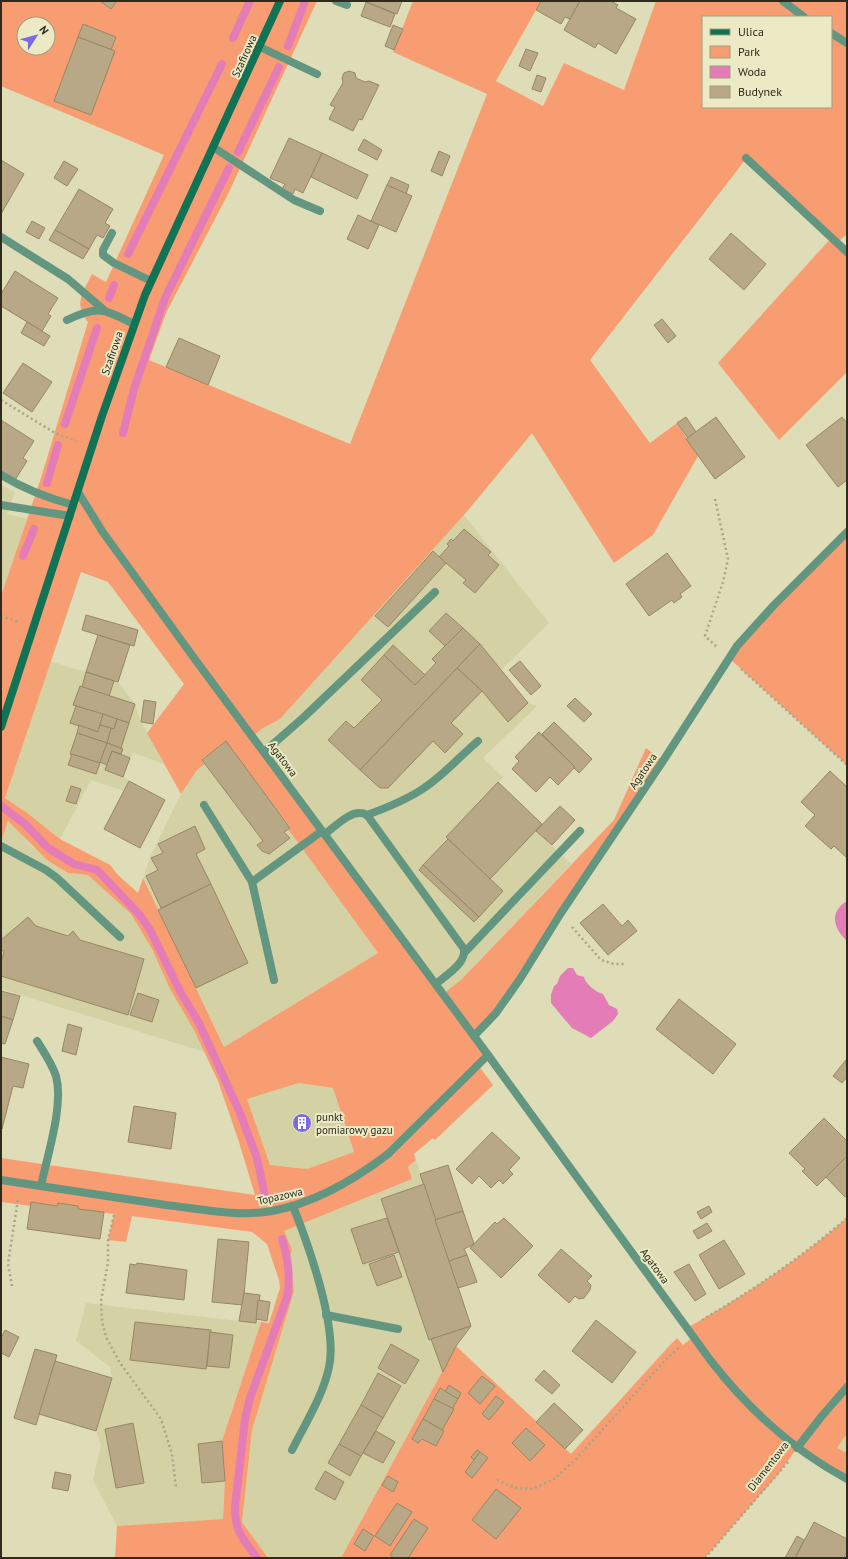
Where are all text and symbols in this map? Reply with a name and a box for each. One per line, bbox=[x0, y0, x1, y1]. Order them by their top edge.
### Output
north arrow bbox=[16, 16, 56, 56]
legend bbox=[702, 16, 832, 108]
text: N bbox=[36, 23, 52, 37]
text: Ulica bbox=[738, 24, 764, 39]
street label: Szafirowa bbox=[228, 32, 260, 80]
text: Park bbox=[738, 44, 760, 59]
text: Woda bbox=[738, 64, 766, 79]
text: Budynek bbox=[738, 84, 782, 99]
street label: Szafirowa bbox=[98, 329, 126, 377]
street label: Agatowa bbox=[265, 739, 301, 779]
street label: Agatowa bbox=[626, 750, 660, 792]
place label: punkt pomiarowy gazu bbox=[316, 1110, 393, 1137]
building icon: punkt pomiarowy gazu bbox=[291, 1112, 313, 1134]
street label: Topazowa bbox=[256, 1184, 304, 1208]
street label: Agatowa bbox=[637, 1245, 673, 1287]
street label: Diamentowa bbox=[744, 1438, 792, 1494]

